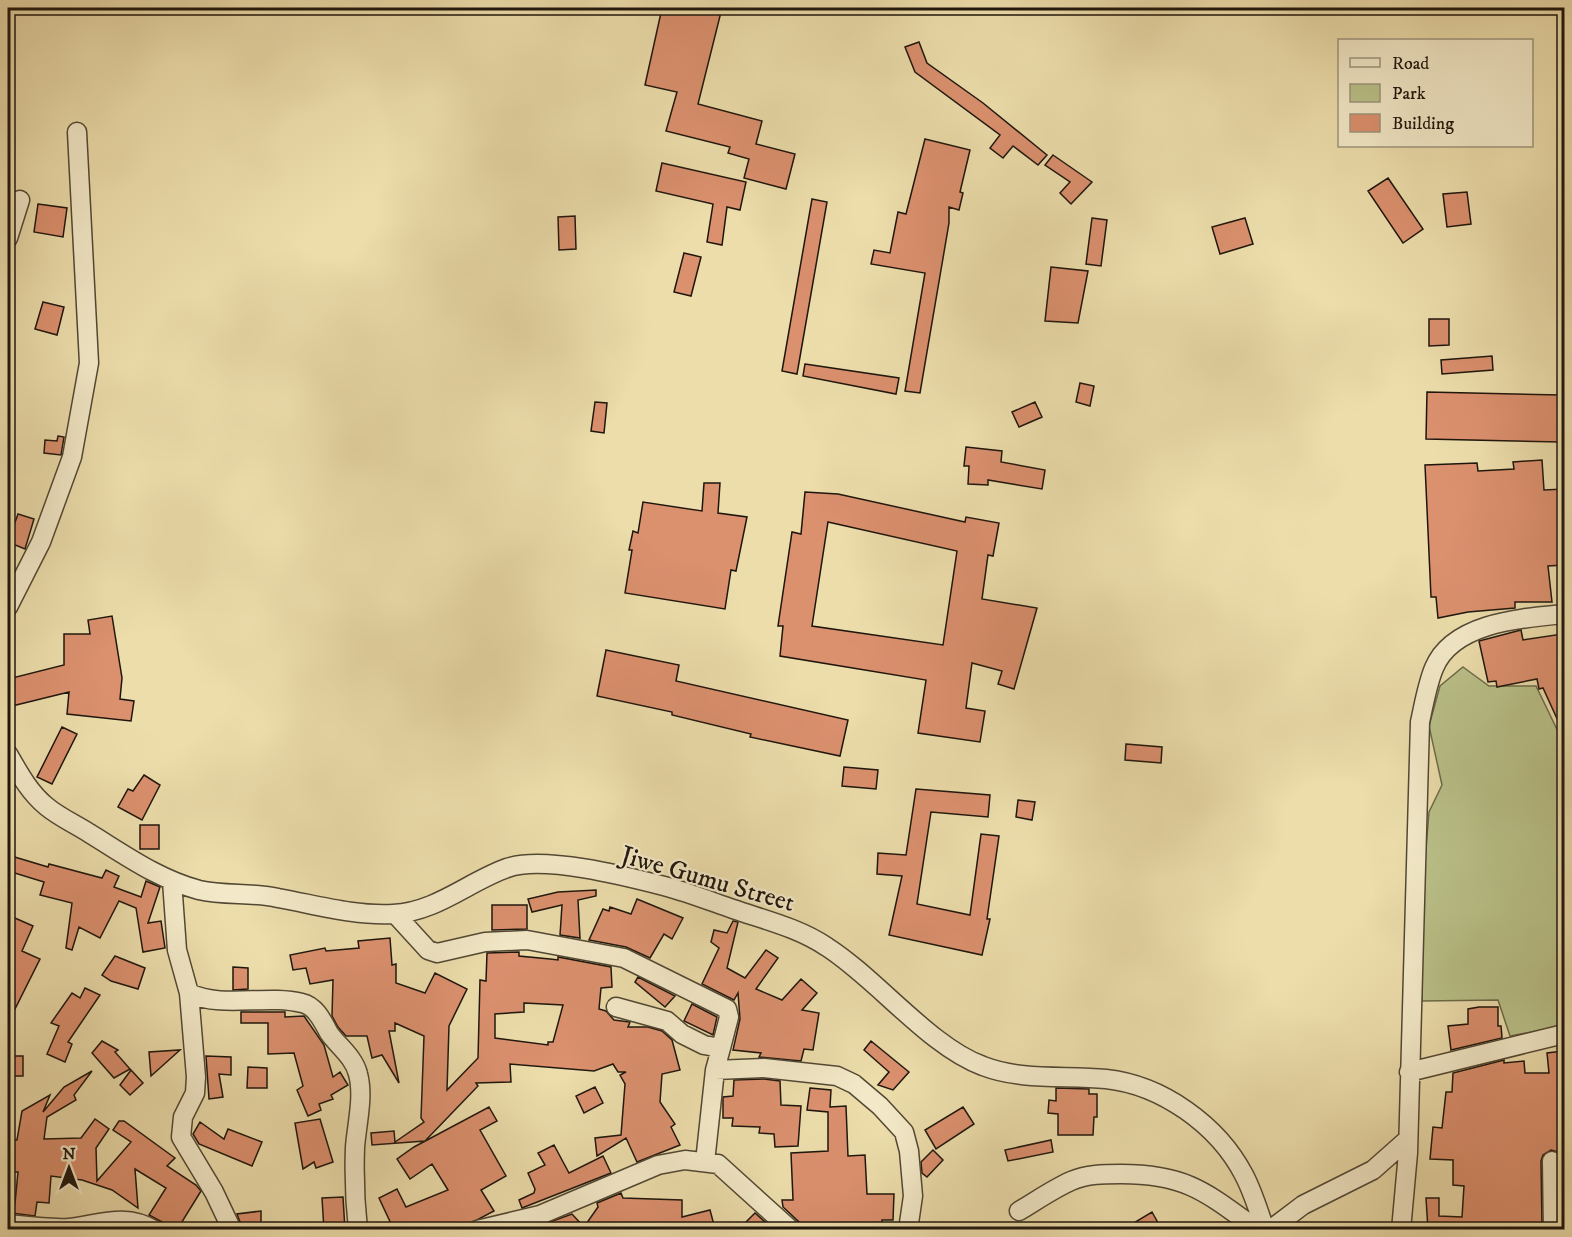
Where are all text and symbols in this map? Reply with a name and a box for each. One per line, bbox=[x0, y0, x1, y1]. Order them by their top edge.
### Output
legend bbox=[1338, 39, 1533, 147]
text: Road bbox=[1392, 53, 1429, 75]
text: Park bbox=[1392, 83, 1426, 105]
text: Building bbox=[1392, 113, 1454, 135]
street label: Jiwe Gumu Street bbox=[615, 838, 798, 920]
north arrow bbox=[39, 1138, 99, 1198]
text: N bbox=[62, 1144, 76, 1164]

